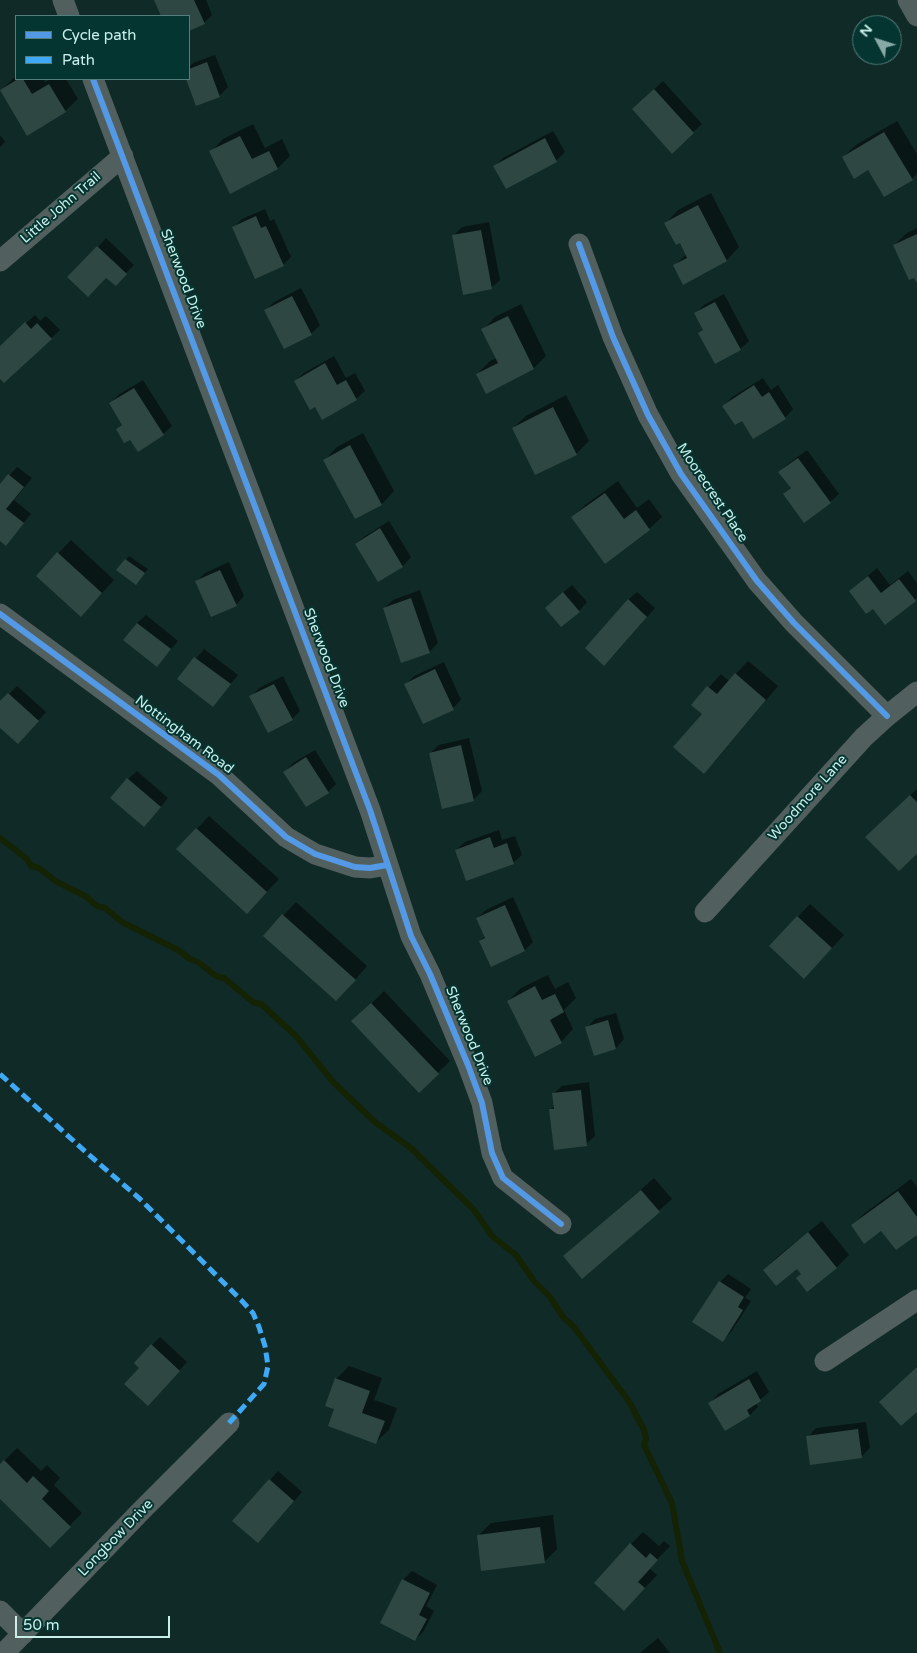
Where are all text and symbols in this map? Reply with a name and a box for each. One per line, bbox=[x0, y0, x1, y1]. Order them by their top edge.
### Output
legend bbox=[15, 15, 190, 80]
north arrow bbox=[852, 15, 902, 65]
text: N bbox=[856, 21, 876, 40]
text: Cycle path bbox=[62, 26, 136, 44]
text: Path bbox=[62, 51, 95, 69]
street label: Little John Trail bbox=[17, 169, 105, 247]
street label: Sherwood Drive bbox=[156, 227, 210, 331]
street label: Moorecrest Place bbox=[673, 440, 751, 546]
street label: Sherwood Drive bbox=[299, 606, 353, 710]
street label: Nottingham Road bbox=[131, 692, 237, 778]
street label: Woodmore Lane bbox=[765, 752, 851, 844]
street label: Sherwood Drive bbox=[441, 984, 497, 1088]
street label: Longbow Drive bbox=[75, 1496, 157, 1580]
scale bar bbox=[18, 1606, 172, 1638]
text: 50 m bbox=[23, 1616, 60, 1634]

